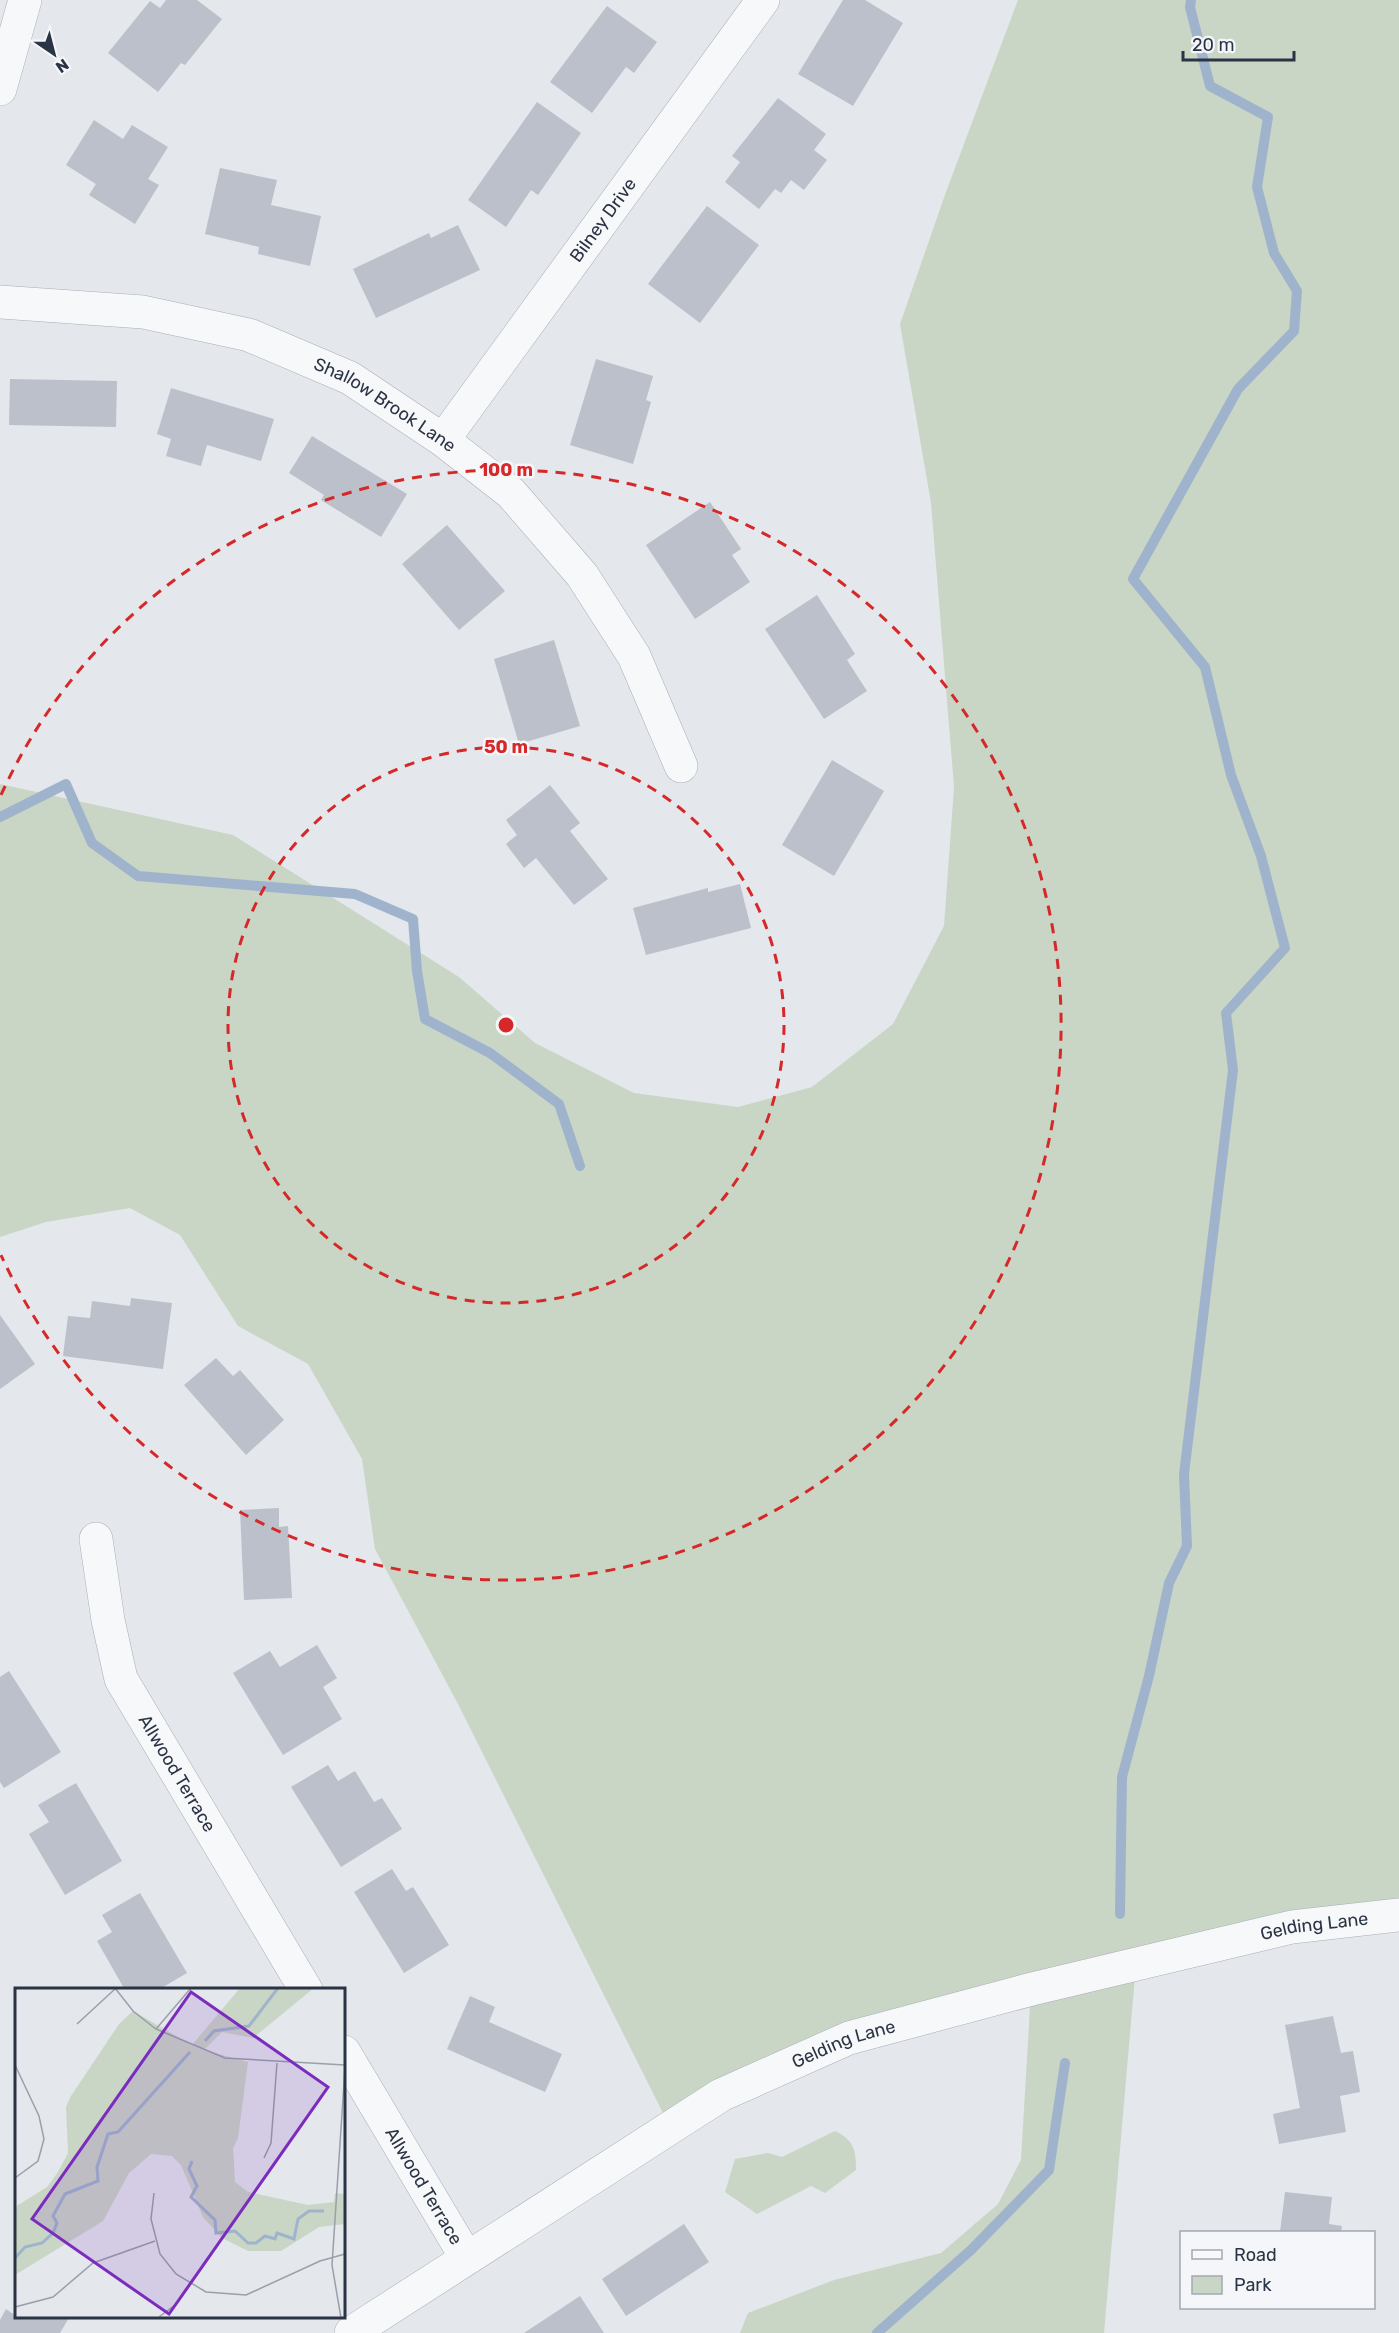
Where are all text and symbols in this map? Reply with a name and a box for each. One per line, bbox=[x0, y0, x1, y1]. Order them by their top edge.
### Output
north arrow bbox=[24, 24, 84, 84]
scale bar bbox=[1183, 24, 1294, 62]
text: 20 m bbox=[1192, 34, 1234, 56]
text: N bbox=[52, 55, 72, 77]
street label: Bilney Drive bbox=[565, 174, 641, 266]
street label: Shallow Brook Lane bbox=[310, 353, 460, 457]
text: 100 m bbox=[479, 459, 533, 481]
text: 50 m bbox=[484, 736, 528, 758]
centre of rings bbox=[496, 1015, 516, 1035]
street label: Allwood Terrace bbox=[134, 1711, 220, 1836]
street label: Gelding Lane bbox=[1258, 1908, 1369, 1945]
inset map bbox=[15, 1988, 345, 2318]
street label: Gelding Lane bbox=[788, 2015, 898, 2073]
street label: Allwood Terrace bbox=[380, 2123, 467, 2249]
legend bbox=[1180, 2231, 1375, 2309]
text: Road bbox=[1234, 2244, 1277, 2266]
text: Park bbox=[1234, 2274, 1272, 2296]

